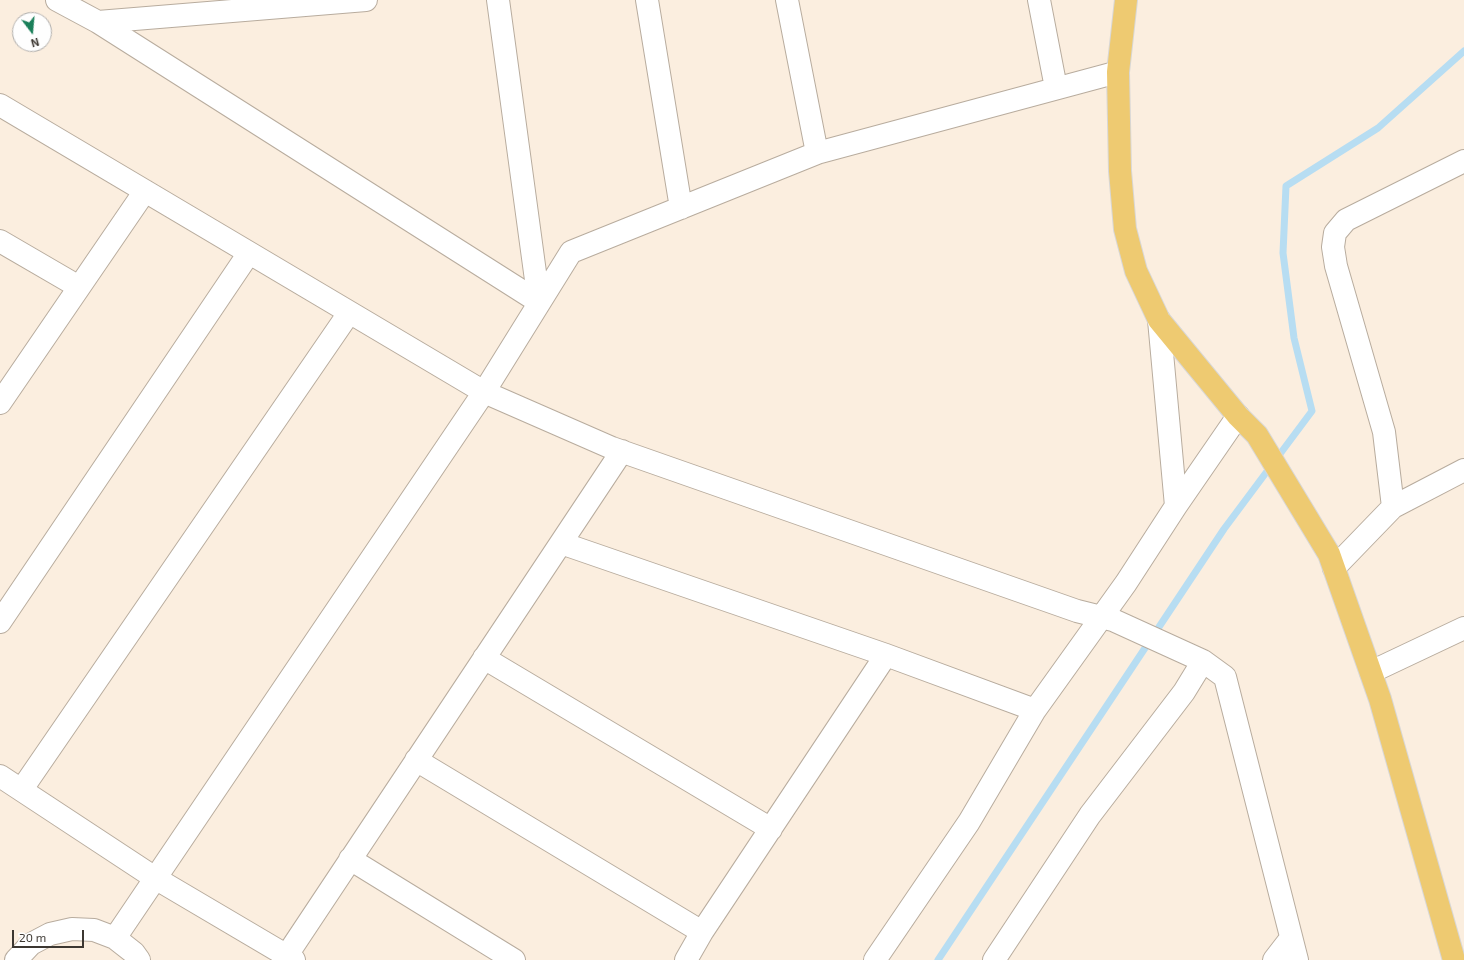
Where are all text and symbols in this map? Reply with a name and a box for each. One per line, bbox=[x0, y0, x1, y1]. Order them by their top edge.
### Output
north arrow bbox=[12, 12, 52, 52]
text: N bbox=[30, 36, 41, 50]
scale bar bbox=[14, 922, 86, 948]
text: 20 m bbox=[19, 930, 46, 944]

